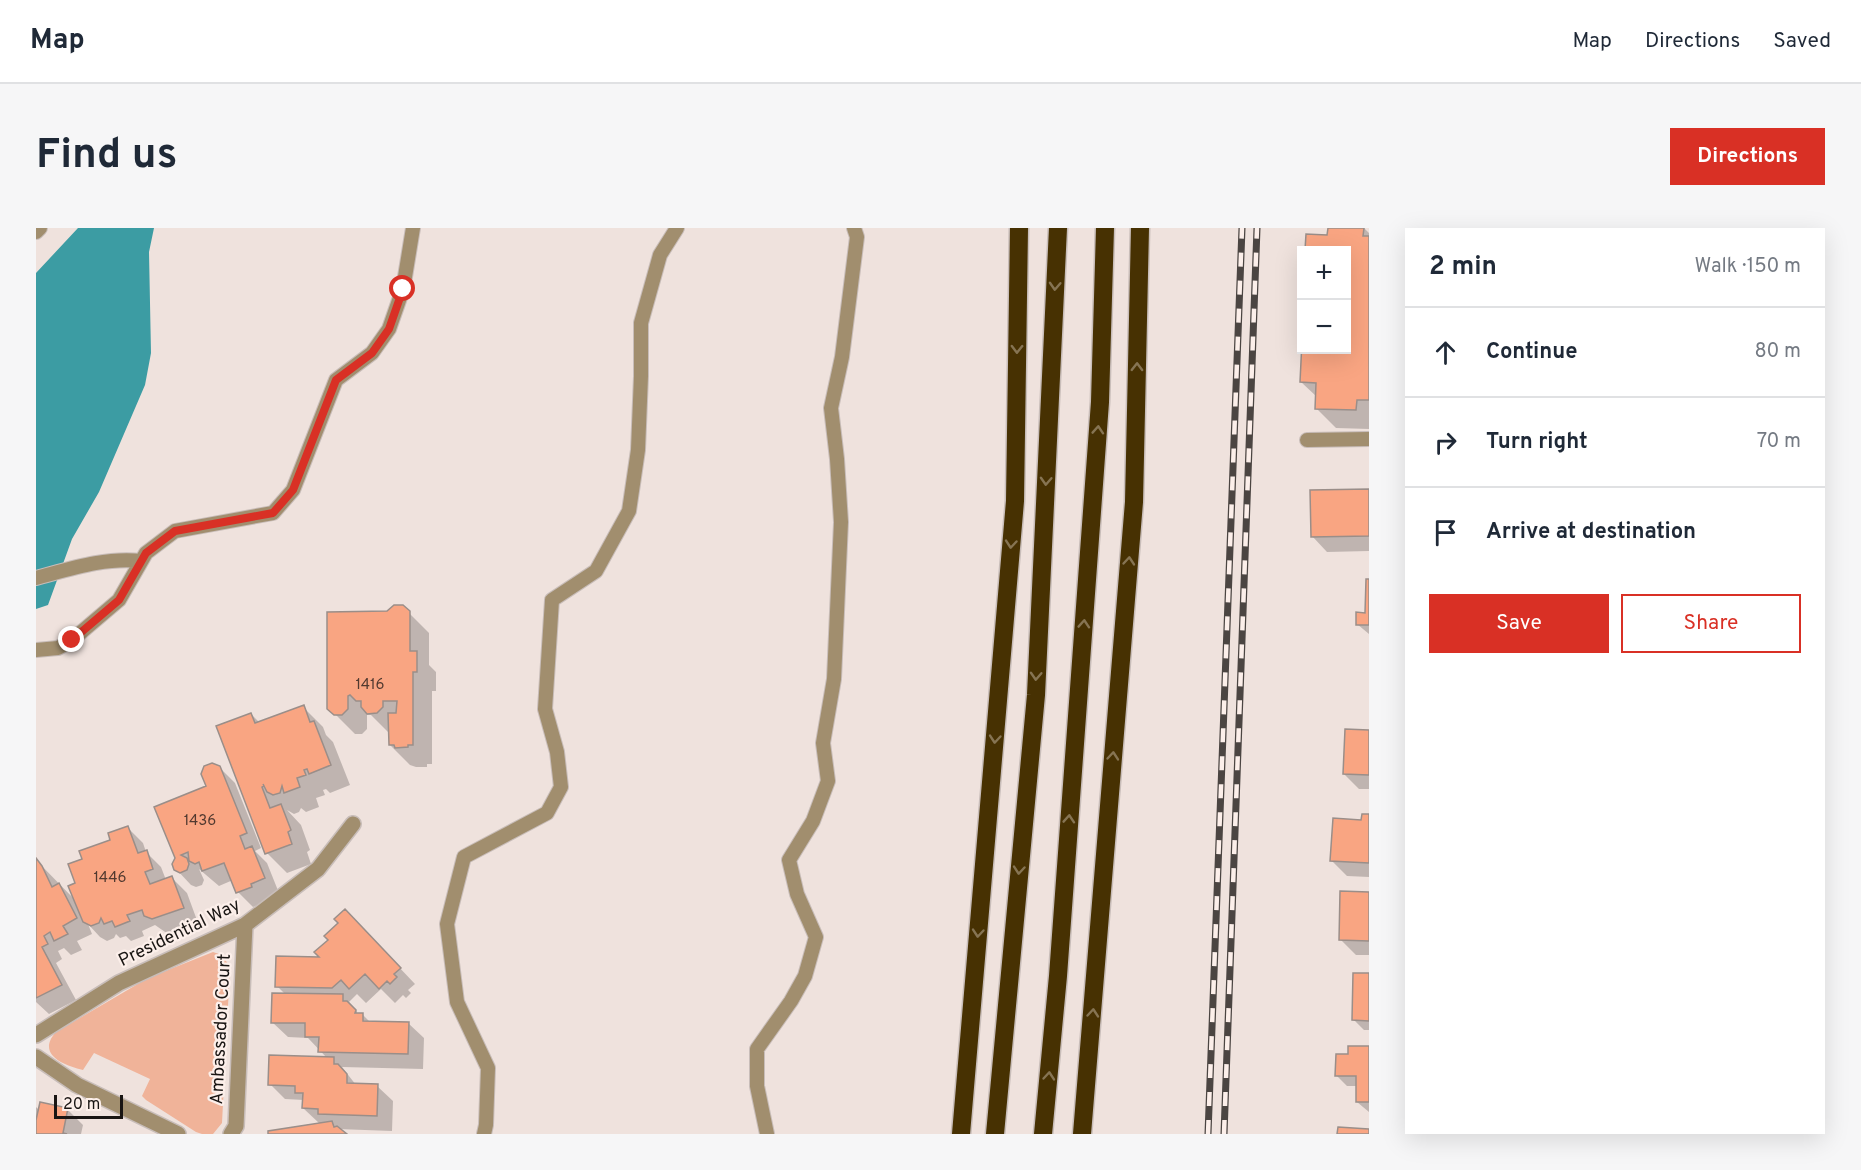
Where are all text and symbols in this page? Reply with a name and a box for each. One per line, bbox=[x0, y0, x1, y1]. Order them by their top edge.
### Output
text: Map bbox=[30, 23, 85, 59]
text: Map bbox=[1572, 28, 1612, 55]
text: Directions bbox=[1645, 28, 1740, 55]
text: Saved bbox=[1773, 28, 1831, 55]
button: Directions bbox=[1670, 128, 1825, 185]
text: Find us bbox=[36, 130, 177, 183]
map controls bbox=[1297, 246, 1351, 354]
button: + bbox=[1297, 246, 1351, 300]
text: 2 min bbox=[1429, 251, 1497, 284]
text: Walk · 150 m bbox=[1695, 254, 1801, 280]
route start bbox=[389, 275, 415, 301]
one-way arrow bbox=[1049, 282, 1062, 291]
button: − bbox=[1297, 300, 1351, 354]
icon: ahead bbox=[1429, 336, 1462, 369]
text: Continue bbox=[1486, 339, 1577, 366]
text: 80 m bbox=[1755, 339, 1801, 365]
one-way arrow bbox=[1011, 345, 1024, 354]
one-way arrow bbox=[1131, 362, 1143, 371]
one-way arrow bbox=[1091, 425, 1104, 434]
icon: right bbox=[1429, 426, 1462, 459]
text: Turn right bbox=[1486, 429, 1588, 456]
text: 70 m bbox=[1757, 429, 1801, 455]
one-way arrow bbox=[1039, 477, 1052, 486]
icon: arrive bbox=[1429, 516, 1462, 549]
text: Arrive at destination bbox=[1486, 519, 1696, 546]
one-way arrow bbox=[1005, 540, 1018, 549]
one-way arrow bbox=[1122, 557, 1135, 566]
button: Save bbox=[1429, 594, 1609, 653]
button: Share bbox=[1621, 594, 1801, 653]
one-way arrow bbox=[1077, 620, 1090, 629]
route end bbox=[58, 626, 84, 652]
one-way arrow bbox=[1030, 672, 1043, 681]
house number: 1416 bbox=[355, 676, 385, 695]
one-way arrow bbox=[989, 734, 1002, 743]
one-way arrow bbox=[1106, 751, 1119, 760]
house number: 1436 bbox=[184, 812, 216, 831]
one-way arrow bbox=[1063, 814, 1076, 823]
one-way arrow bbox=[1013, 866, 1026, 875]
house number: 1446 bbox=[94, 869, 126, 888]
street label: Presidential Way bbox=[115, 894, 244, 973]
one-way arrow bbox=[972, 928, 985, 937]
street label: Ambassador Court bbox=[206, 953, 237, 1105]
one-way arrow bbox=[1086, 1008, 1099, 1017]
one-way arrow bbox=[1042, 1071, 1055, 1080]
scale bar bbox=[54, 1092, 123, 1120]
text: 20 m bbox=[63, 1095, 100, 1115]

